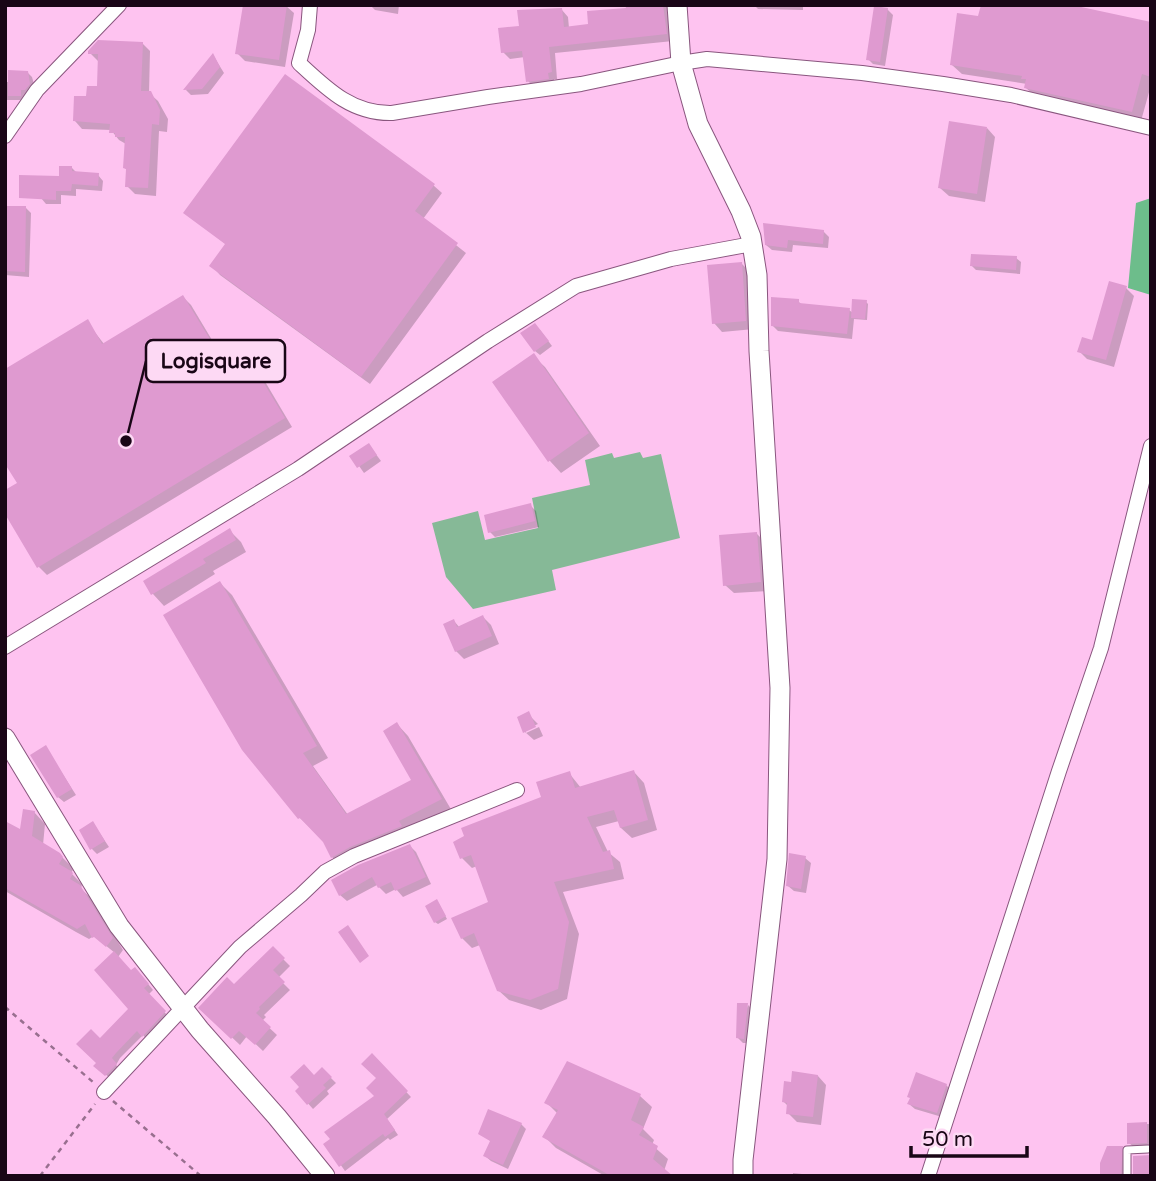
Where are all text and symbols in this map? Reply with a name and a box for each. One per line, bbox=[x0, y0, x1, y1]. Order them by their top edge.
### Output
callout: Logisquare bbox=[146, 340, 285, 382]
text: Logisquare bbox=[161, 349, 272, 374]
scale bar bbox=[911, 1114, 1026, 1158]
text: 50 m bbox=[922, 1127, 973, 1152]

